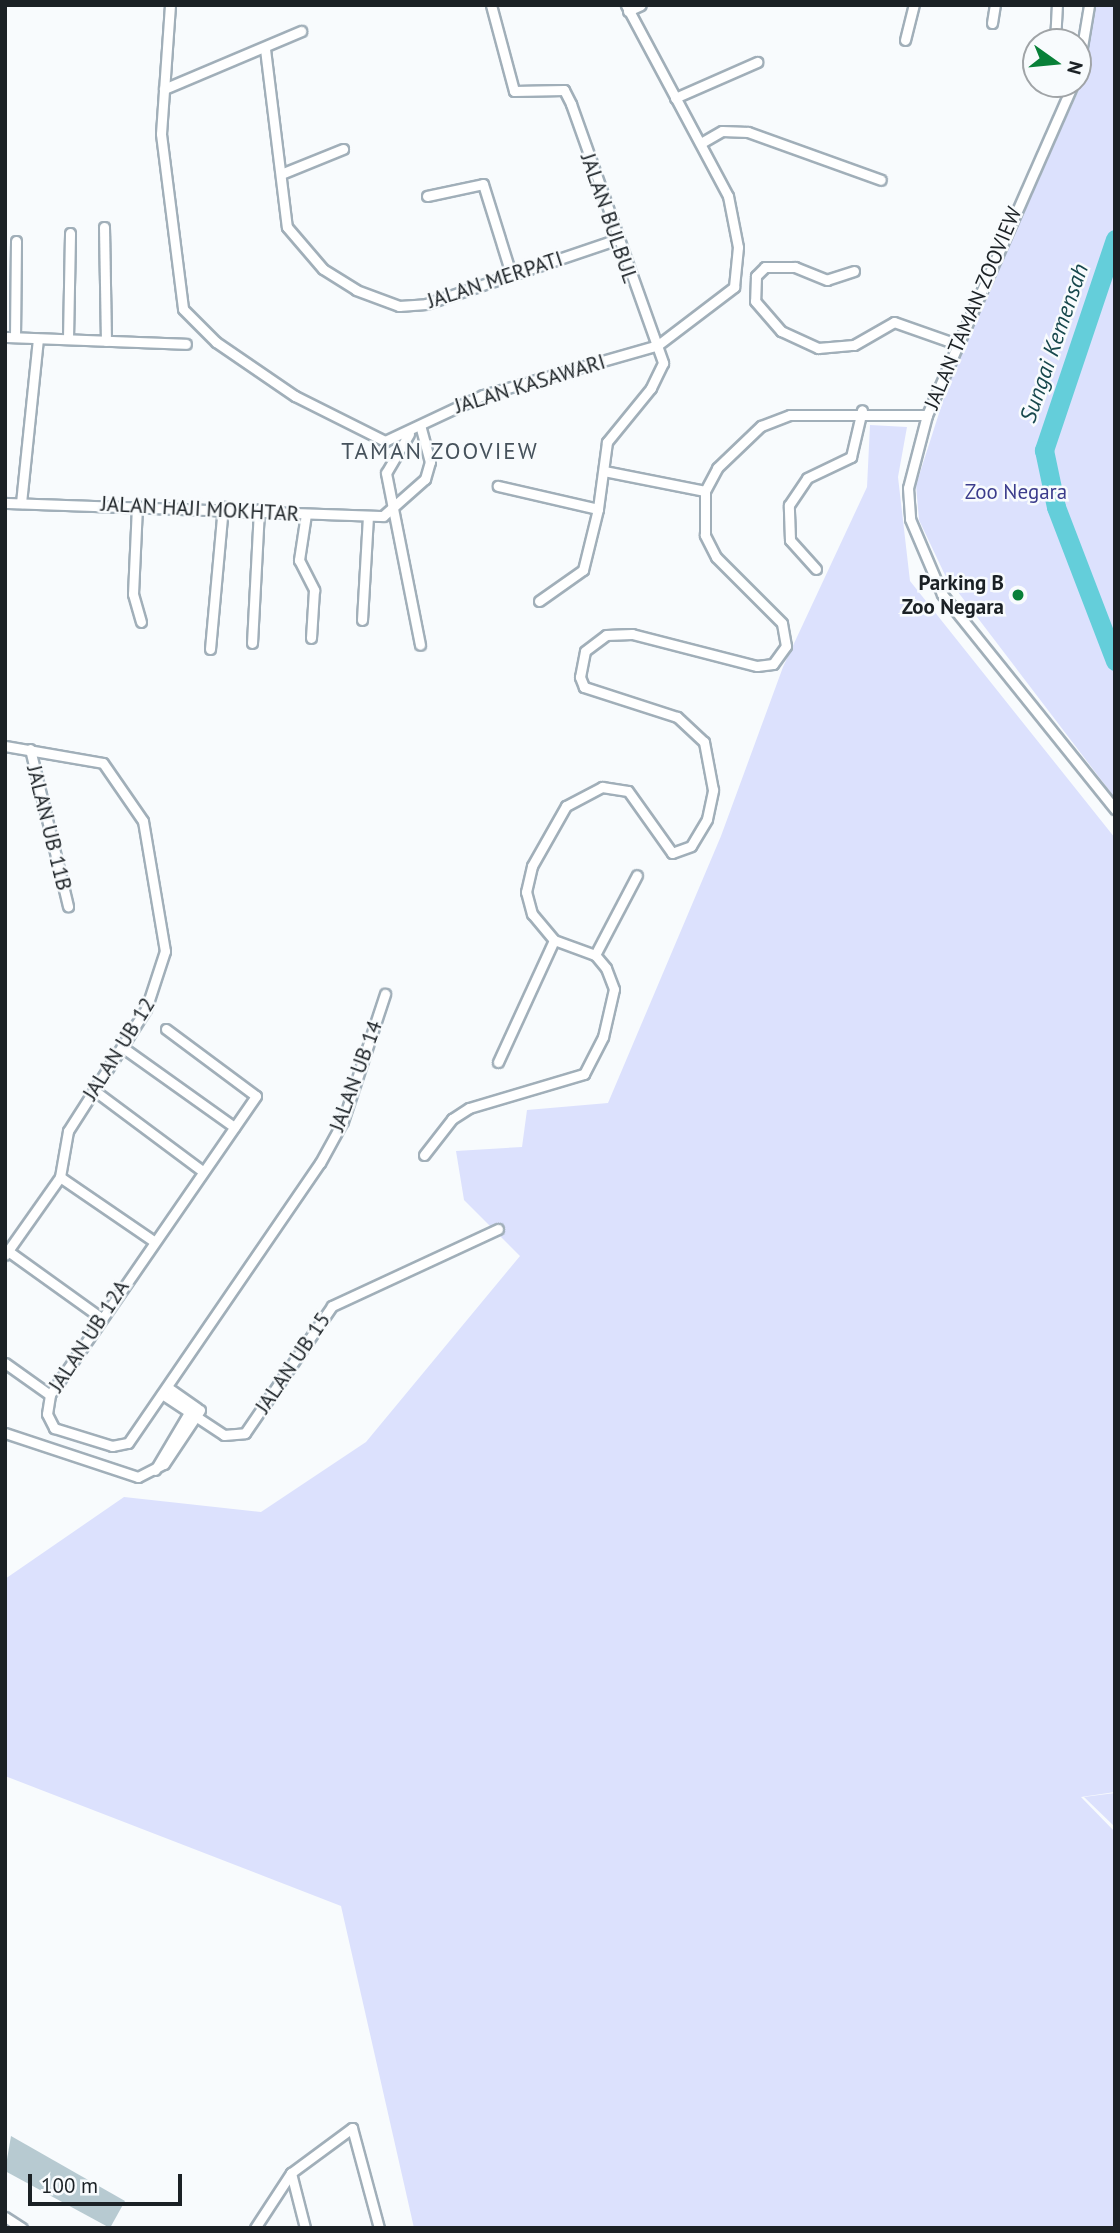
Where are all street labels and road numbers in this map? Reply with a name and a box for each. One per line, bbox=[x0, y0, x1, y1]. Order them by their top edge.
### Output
street label: JALAN BULBUL bbox=[575, 150, 643, 286]
street label: JALAN TAMAN ZOOVIEW bbox=[919, 203, 1027, 413]
street label: JALAN MERPATI bbox=[424, 246, 566, 314]
street label: JALAN KASAWARI bbox=[452, 349, 608, 419]
street label: JALAN HAJI MOKHTAR bbox=[100, 491, 300, 527]
street label: JALAN UB 11B bbox=[21, 763, 77, 893]
street label: JALAN UB 12 bbox=[78, 993, 160, 1105]
street label: JALAN UB 14 bbox=[324, 1017, 388, 1135]
street label: JALAN UB 12A bbox=[44, 1275, 134, 1397]
street label: JALAN UB 15 bbox=[250, 1308, 336, 1418]

